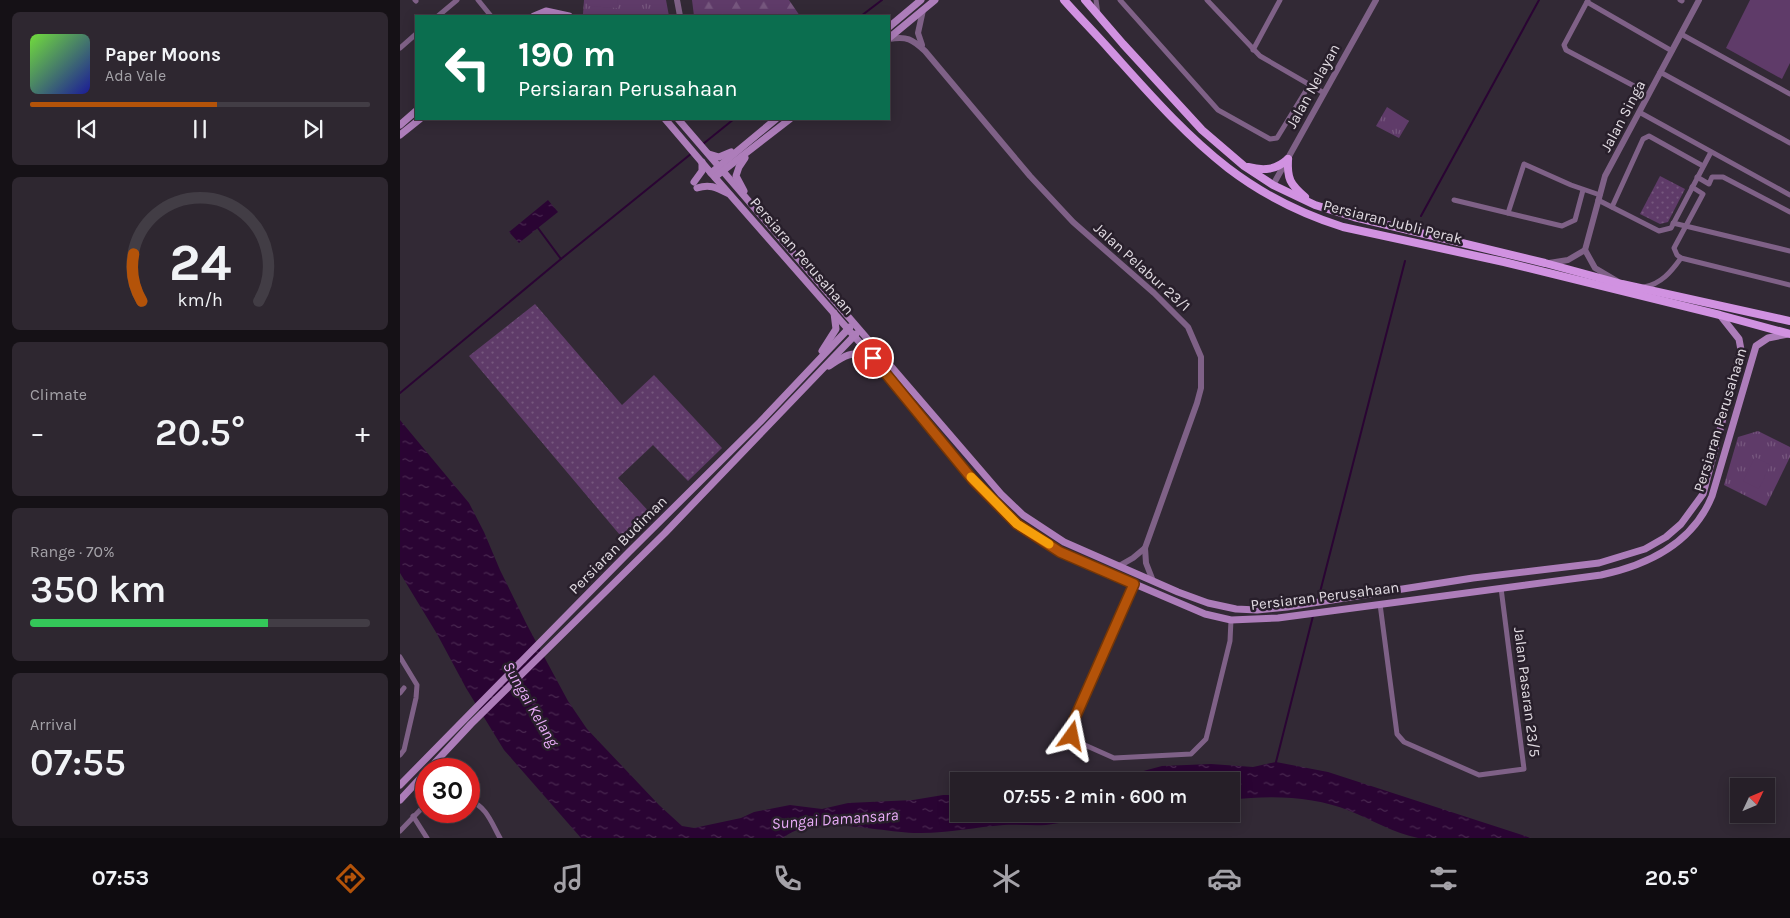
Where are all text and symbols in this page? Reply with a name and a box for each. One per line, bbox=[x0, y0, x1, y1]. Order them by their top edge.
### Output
text: 190 m bbox=[518, 34, 616, 75]
icon: left bbox=[435, 35, 500, 100]
street label: Jalan Nelayan bbox=[1282, 40, 1344, 132]
text: Paper Moons bbox=[105, 44, 221, 66]
text: Ada Vale bbox=[105, 66, 166, 85]
text: Persiaran Perusahaan bbox=[518, 76, 737, 102]
street label: Jalan Singa bbox=[1597, 77, 1649, 155]
icon: previous bbox=[73, 115, 101, 143]
icon: pause bbox=[186, 115, 214, 143]
icon: next bbox=[299, 115, 327, 143]
street label: Persiaran Perusahaan bbox=[746, 194, 858, 318]
street label: Persiaran Jubli Perak bbox=[1322, 196, 1464, 248]
street label: Jalan Pelabur 23/1 bbox=[1090, 219, 1194, 315]
text: 24 bbox=[169, 232, 231, 293]
text: km/h bbox=[177, 290, 223, 311]
pin bbox=[852, 337, 894, 379]
icon: arrive bbox=[859, 344, 887, 372]
street label: Persiaran Perusahaan bbox=[1690, 346, 1750, 494]
text: Climate bbox=[30, 385, 87, 404]
text: 20.5° bbox=[155, 410, 245, 455]
text: − bbox=[30, 416, 45, 449]
text: + bbox=[355, 416, 370, 449]
street label: Persiaran Budiman bbox=[565, 492, 671, 598]
text: Range · 70% bbox=[30, 542, 115, 561]
text: 350 km bbox=[30, 567, 166, 612]
street label: Persiaran Perusahaan bbox=[1250, 578, 1400, 614]
street label: Jalan Pasaran 23/5 bbox=[1510, 626, 1544, 758]
water label: Sungai Kelang bbox=[499, 658, 563, 751]
position arrow bbox=[1045, 709, 1097, 761]
text: Arrival bbox=[30, 715, 77, 734]
text: 07:55 bbox=[30, 740, 126, 785]
speed limit sign: 30 bbox=[415, 758, 480, 823]
north arrow bbox=[1730, 778, 1775, 822]
map controls bbox=[1730, 778, 1775, 823]
text: 07:55 · 2 min · 600 m bbox=[1003, 786, 1187, 808]
water label: Sungai Damansara bbox=[771, 805, 899, 833]
icon: directions bbox=[333, 861, 368, 896]
icon: music bbox=[551, 861, 586, 896]
icon: phone bbox=[770, 861, 805, 896]
icon: climate bbox=[989, 861, 1024, 896]
icon: car bbox=[1207, 861, 1242, 896]
icon: filters bbox=[1426, 861, 1461, 896]
text: 07:53 bbox=[92, 865, 149, 891]
text: 20.5° bbox=[1645, 865, 1698, 891]

